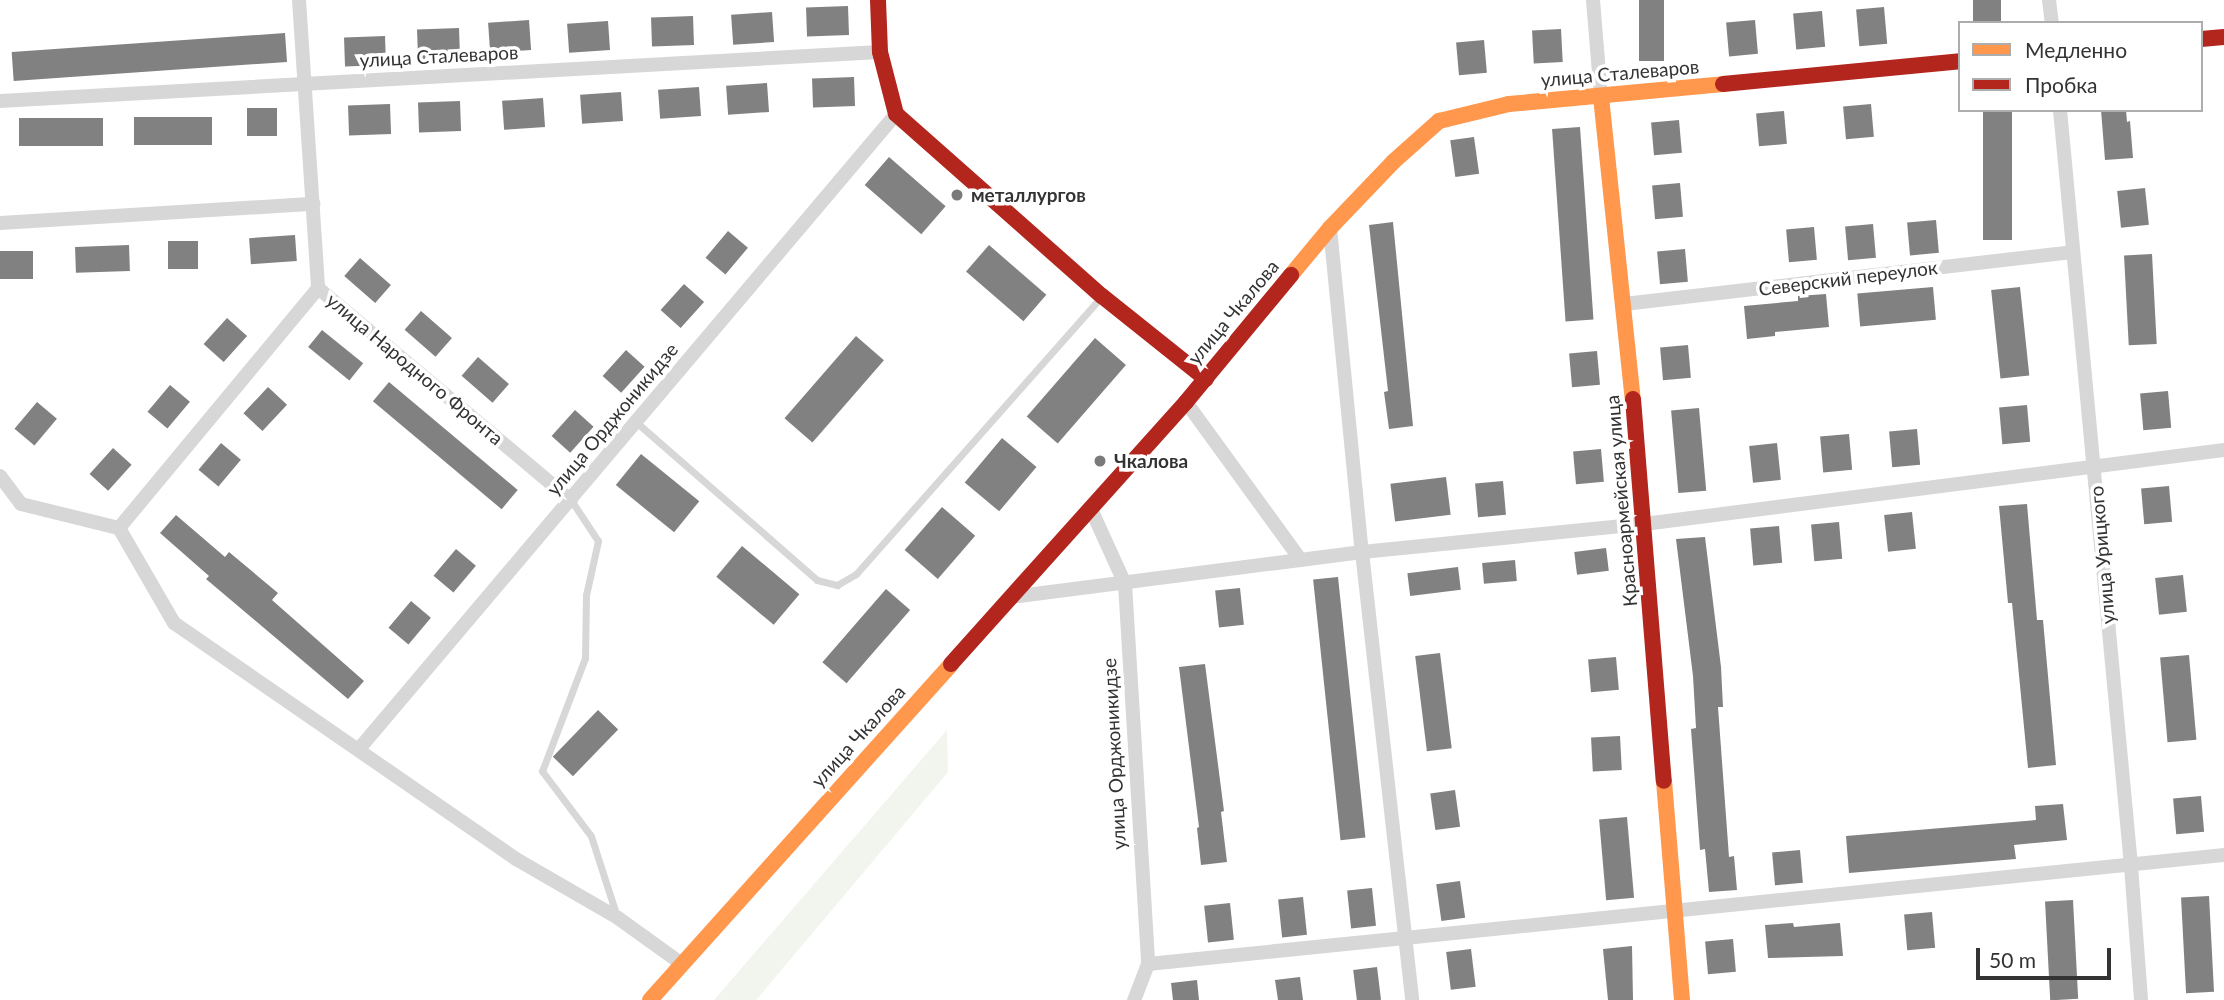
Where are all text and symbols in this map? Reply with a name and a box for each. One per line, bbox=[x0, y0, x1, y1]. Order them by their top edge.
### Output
legend bbox=[1958, 21, 2203, 112]
text: Медленно bbox=[2025, 37, 2127, 62]
street label: улица Сталеваров bbox=[359, 40, 519, 72]
street label: улица Сталеваров bbox=[1540, 55, 1700, 91]
text: Пробка bbox=[2025, 72, 2098, 97]
place label: металлургов bbox=[971, 184, 1086, 206]
marker: металлургов bbox=[949, 187, 965, 203]
street label: улица Чкалова bbox=[1183, 255, 1283, 369]
street label: Северский переулок bbox=[1757, 256, 1939, 300]
street label: улица Народного Фронта bbox=[322, 288, 508, 450]
street label: улица Орджоникидзе bbox=[542, 338, 682, 500]
street label: Красноармейская улица bbox=[1600, 394, 1642, 608]
place label: Чкалова bbox=[1114, 450, 1188, 472]
marker: Чкалова bbox=[1092, 453, 1108, 469]
street label: улица Урицкого bbox=[2085, 485, 2119, 625]
street label: улица Орджоникидзе bbox=[1098, 658, 1130, 850]
street label: улица Чкалова bbox=[806, 680, 910, 792]
scale bar bbox=[1979, 934, 2114, 978]
text: 50 m bbox=[1989, 947, 2036, 972]

